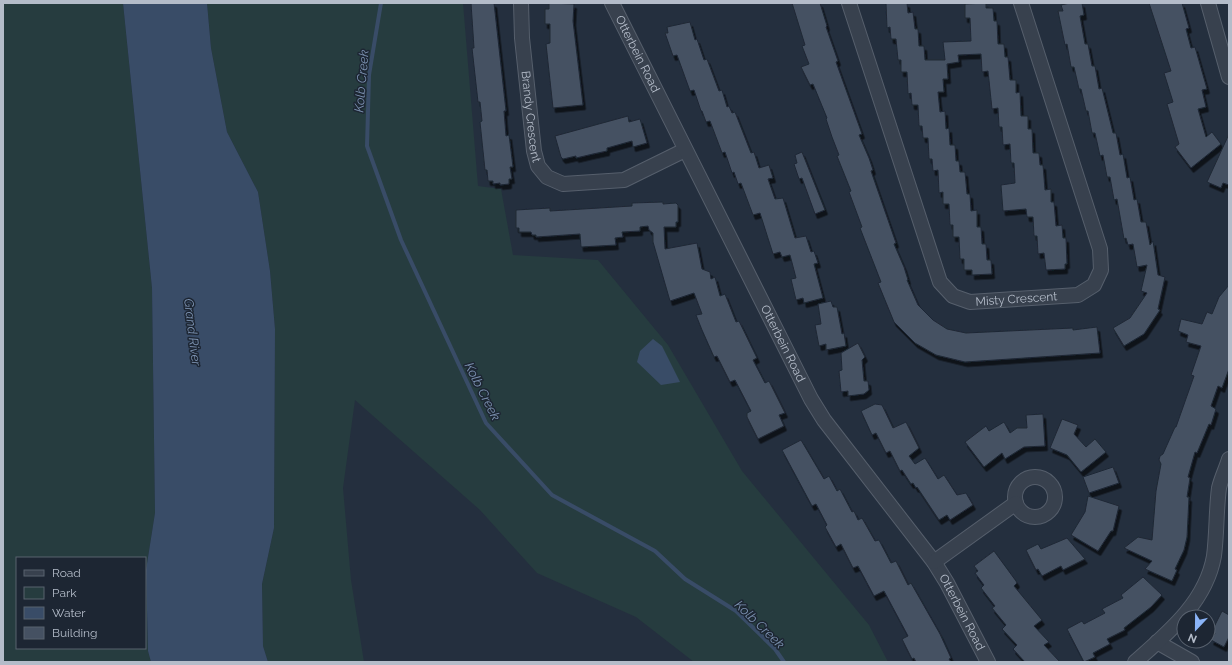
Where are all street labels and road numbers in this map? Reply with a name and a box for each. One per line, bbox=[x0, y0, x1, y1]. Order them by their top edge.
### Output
street label: Otterbein Road bbox=[612, 13, 663, 95]
street label: Brandy Crescent bbox=[519, 70, 544, 164]
street label: Misty Crescent bbox=[975, 289, 1058, 309]
street label: Otterbein Road bbox=[758, 303, 808, 384]
street label: Otterbein Road bbox=[936, 571, 988, 653]

